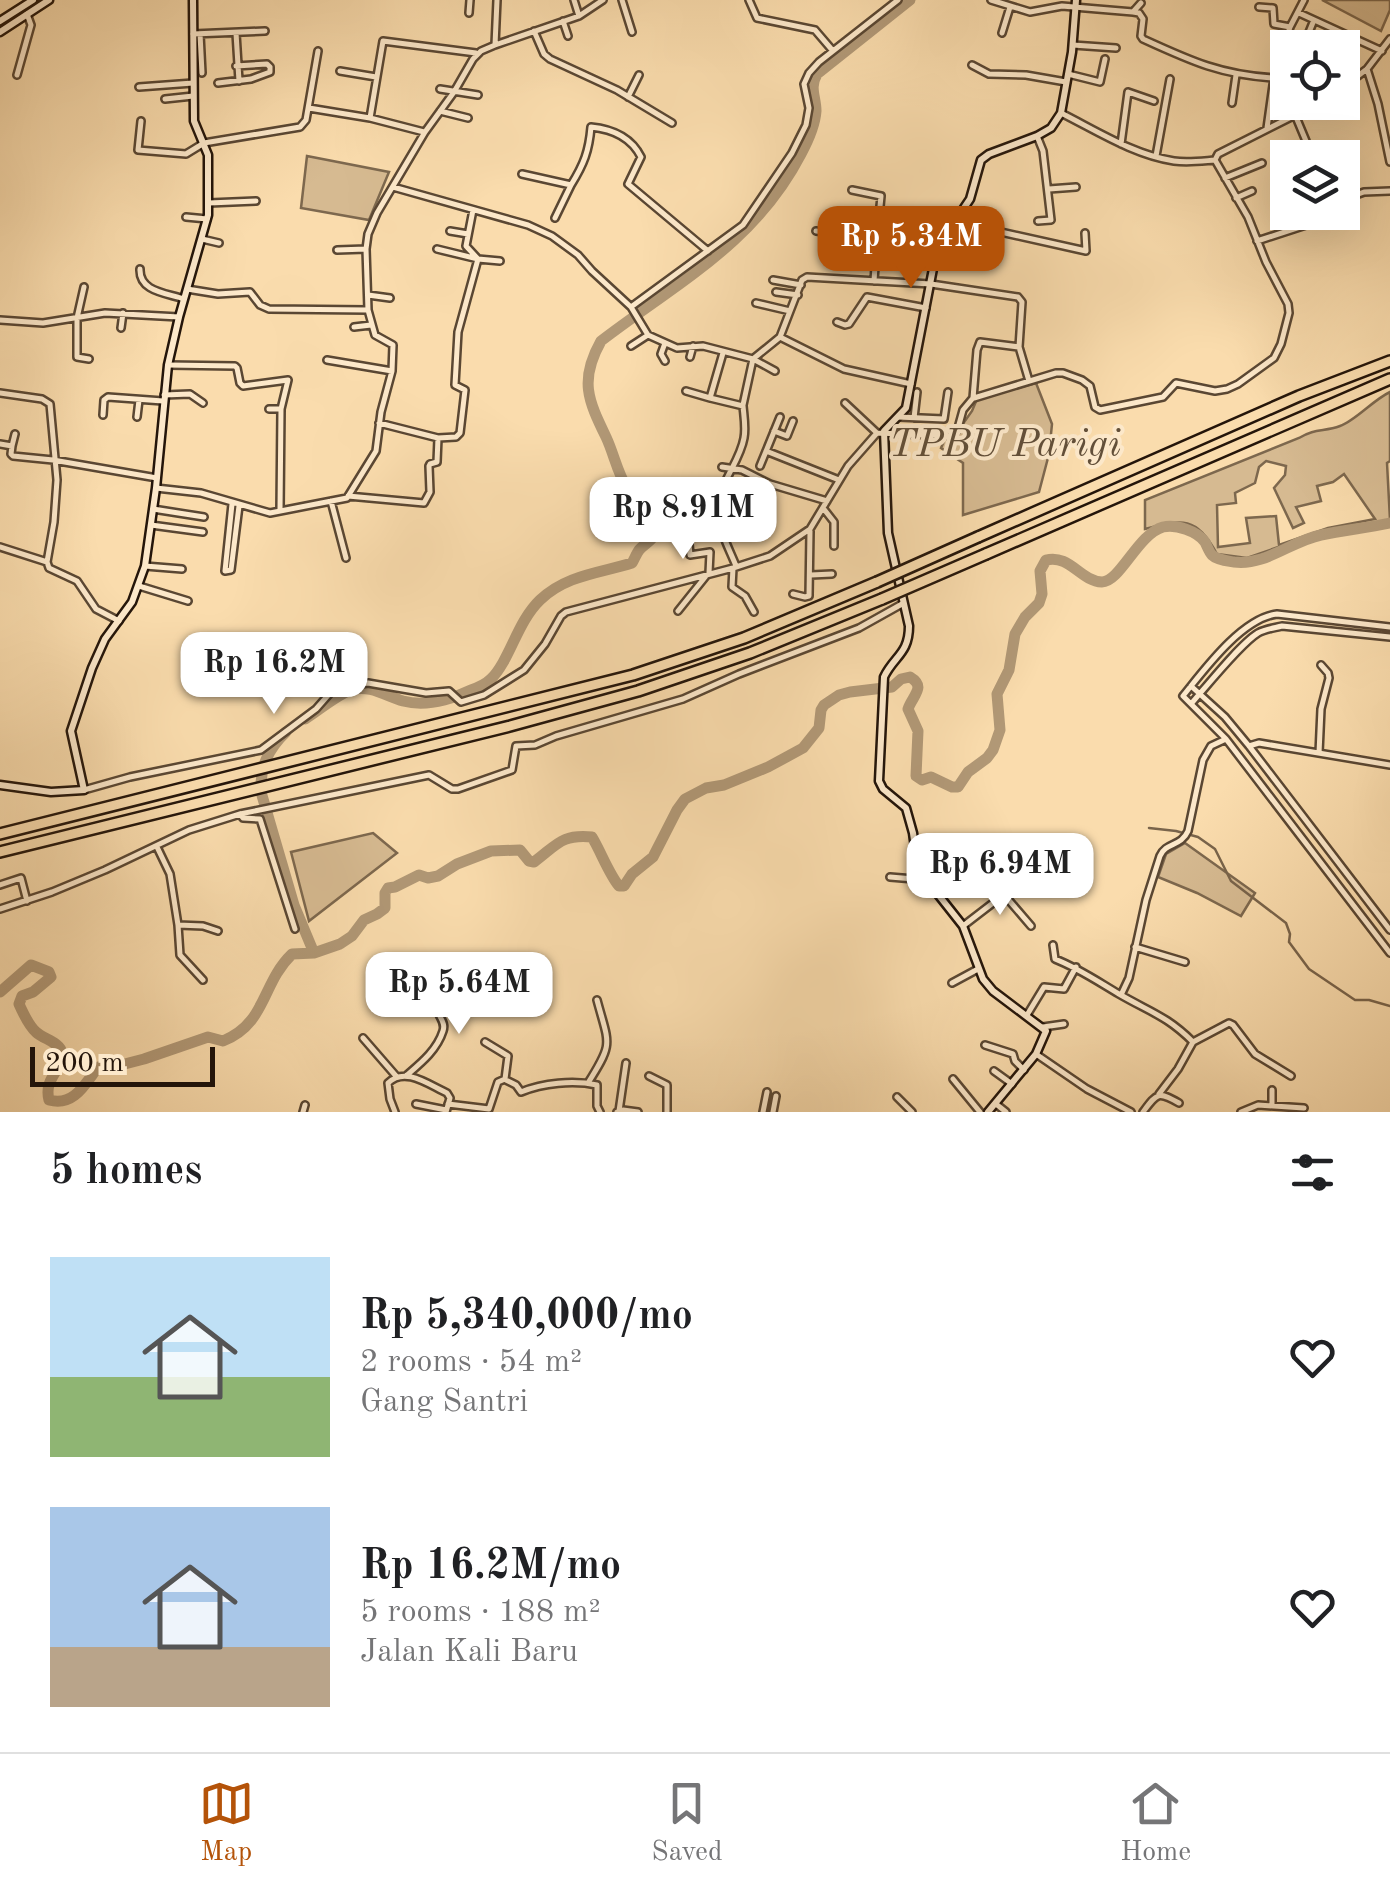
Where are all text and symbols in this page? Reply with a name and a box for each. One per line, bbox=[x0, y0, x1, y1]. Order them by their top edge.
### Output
map controls bbox=[1270, 30, 1360, 230]
button: locate bbox=[1270, 30, 1360, 120]
button: layers bbox=[1270, 140, 1360, 230]
pin: Rp 5.34M bbox=[808, 206, 1014, 291]
text: Rp 5.34M bbox=[840, 222, 982, 254]
park label: TPBU Parigi bbox=[889, 426, 1121, 466]
pin: Rp 8.91M bbox=[580, 477, 786, 562]
text: Rp 8.91M bbox=[612, 493, 754, 525]
pin: Rp 16.2M bbox=[171, 632, 377, 717]
text: Rp 16.2M bbox=[203, 648, 345, 680]
pin: Rp 6.94M bbox=[897, 833, 1103, 918]
text: Rp 6.94M bbox=[929, 849, 1071, 881]
pin: Rp 5.64M bbox=[356, 952, 562, 1037]
text: Rp 5.64M bbox=[388, 968, 530, 1000]
scale bar bbox=[30, 1042, 215, 1086]
text: 200 m bbox=[45, 1050, 124, 1078]
icon: filters bbox=[1285, 1145, 1340, 1200]
text: 5 homes bbox=[50, 1151, 202, 1193]
text: Rp 5,340,000/mo bbox=[360, 1296, 693, 1338]
icon: home bbox=[130, 1297, 250, 1417]
icon: heart bbox=[1285, 1330, 1340, 1385]
text: 2 rooms · 54 m² bbox=[360, 1347, 582, 1379]
text: Gang Santri bbox=[360, 1387, 528, 1419]
text: Rp 16.2M/mo bbox=[360, 1546, 621, 1588]
icon: home bbox=[130, 1547, 250, 1667]
icon: heart bbox=[1285, 1580, 1340, 1635]
text: 5 rooms · 188 m² bbox=[360, 1597, 601, 1629]
text: Jalan Kali Baru bbox=[360, 1637, 578, 1669]
tab: Map bbox=[199, 1776, 254, 1871]
tab: Saved bbox=[651, 1776, 723, 1871]
tab: Home bbox=[1120, 1776, 1191, 1871]

